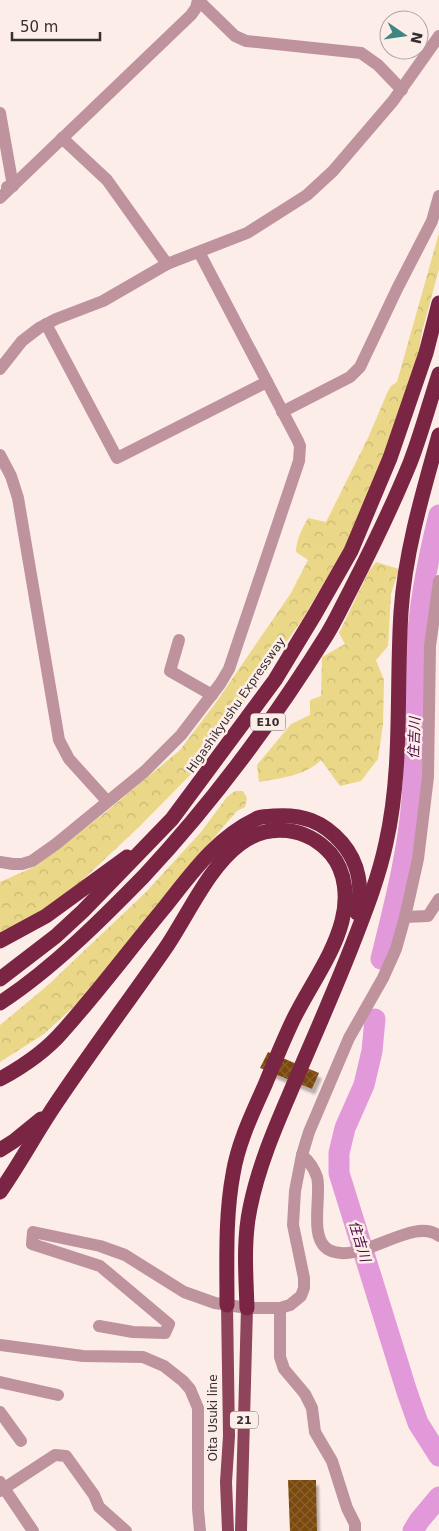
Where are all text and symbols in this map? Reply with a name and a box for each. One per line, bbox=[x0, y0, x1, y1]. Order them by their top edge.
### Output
scale bar bbox=[12, 10, 100, 42]
north arrow bbox=[379, 10, 429, 60]
text: 50 m bbox=[20, 18, 58, 36]
text: N bbox=[408, 30, 426, 45]
street label: Higashikyushu Expressway bbox=[184, 635, 288, 775]
road number: E10 bbox=[250, 714, 286, 730]
water label: 住吉川 bbox=[405, 715, 423, 759]
water label: 住吉川 bbox=[346, 1219, 374, 1265]
street label: Oita Usuki line bbox=[206, 1374, 220, 1462]
road number: 21 bbox=[230, 1412, 258, 1428]

